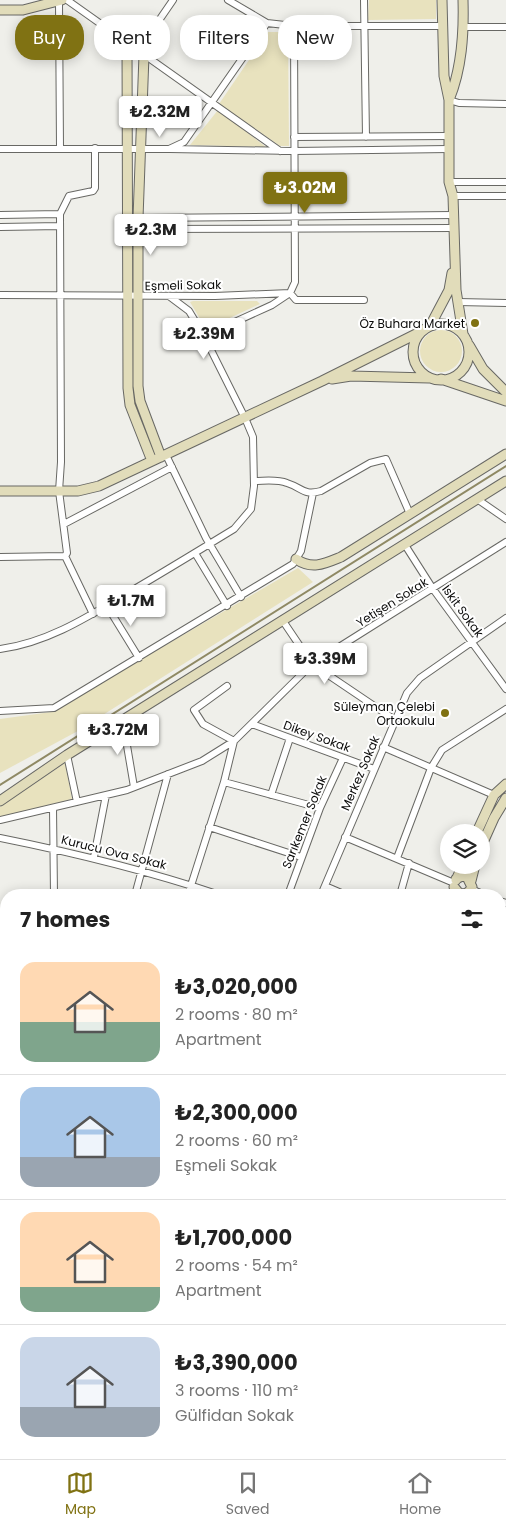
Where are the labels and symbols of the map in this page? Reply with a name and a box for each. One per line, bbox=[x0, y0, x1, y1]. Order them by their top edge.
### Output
pin: ₺2.32M bbox=[119, 96, 201, 138]
pin: ₺3.02M bbox=[264, 172, 346, 214]
pin: ₺2.3M bbox=[116, 214, 186, 256]
street label: Eşmeli Sokak bbox=[145, 276, 222, 294]
place label: Öz Buhara Market bbox=[359, 315, 465, 332]
marker: Öz Buhara Market bbox=[469, 317, 481, 329]
pin: ₺2.39M bbox=[163, 318, 245, 360]
street label: Yetişen Sokak bbox=[353, 573, 432, 631]
street label: İskit Sokak bbox=[438, 581, 488, 641]
pin: ₺1.7M bbox=[96, 584, 166, 627]
pin: ₺3.39M bbox=[284, 642, 366, 685]
place label: Süleyman Çelebi Ortaokulu bbox=[334, 698, 435, 729]
marker: Süleyman Çelebi Ortaokulu bbox=[439, 707, 451, 719]
pin: ₺3.72M bbox=[77, 714, 159, 756]
street label: Dikey Sokak bbox=[281, 716, 354, 756]
street label: Merkez Sokak bbox=[337, 732, 384, 813]
street label: Sarıkemer Sokak bbox=[278, 772, 331, 871]
street label: Kurucu Ova Sokak bbox=[60, 831, 169, 873]

